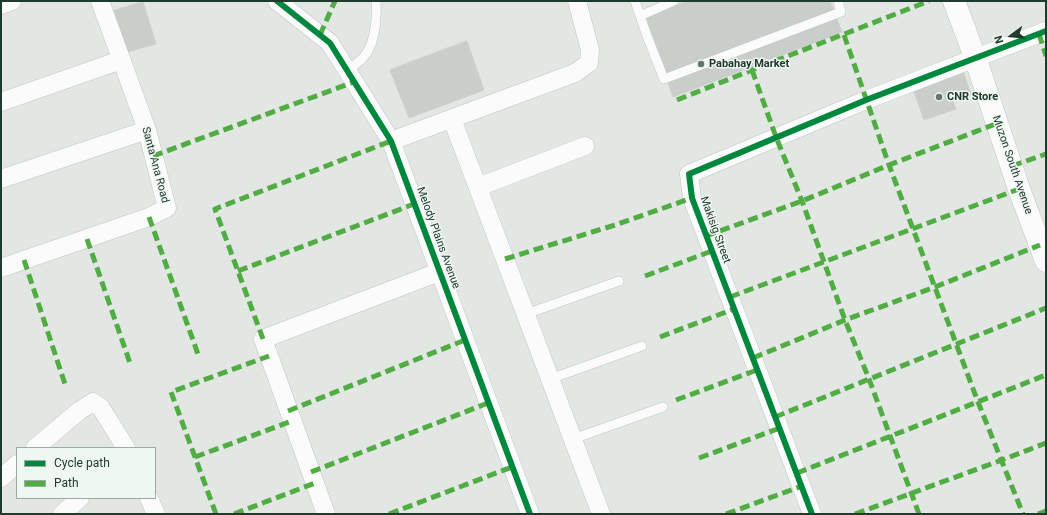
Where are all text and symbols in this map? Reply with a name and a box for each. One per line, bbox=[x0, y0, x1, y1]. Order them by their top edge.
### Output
north arrow bbox=[991, 16, 1031, 56]
text: N bbox=[992, 34, 1006, 45]
place label: Pabahay Market bbox=[709, 57, 789, 71]
marker: Pabahay Market bbox=[696, 59, 706, 69]
place label: CNR Store bbox=[947, 90, 998, 104]
marker: CNR Store bbox=[934, 92, 944, 102]
street label: Muzon South Avenue bbox=[989, 114, 1035, 216]
street label: Santa Ana Road bbox=[139, 126, 171, 204]
street label: Melody Plains Avenue bbox=[413, 185, 463, 291]
street label: Makisig Street bbox=[697, 195, 733, 265]
legend bbox=[16, 447, 156, 499]
text: Cycle path bbox=[54, 456, 110, 470]
text: Path bbox=[54, 476, 79, 490]

